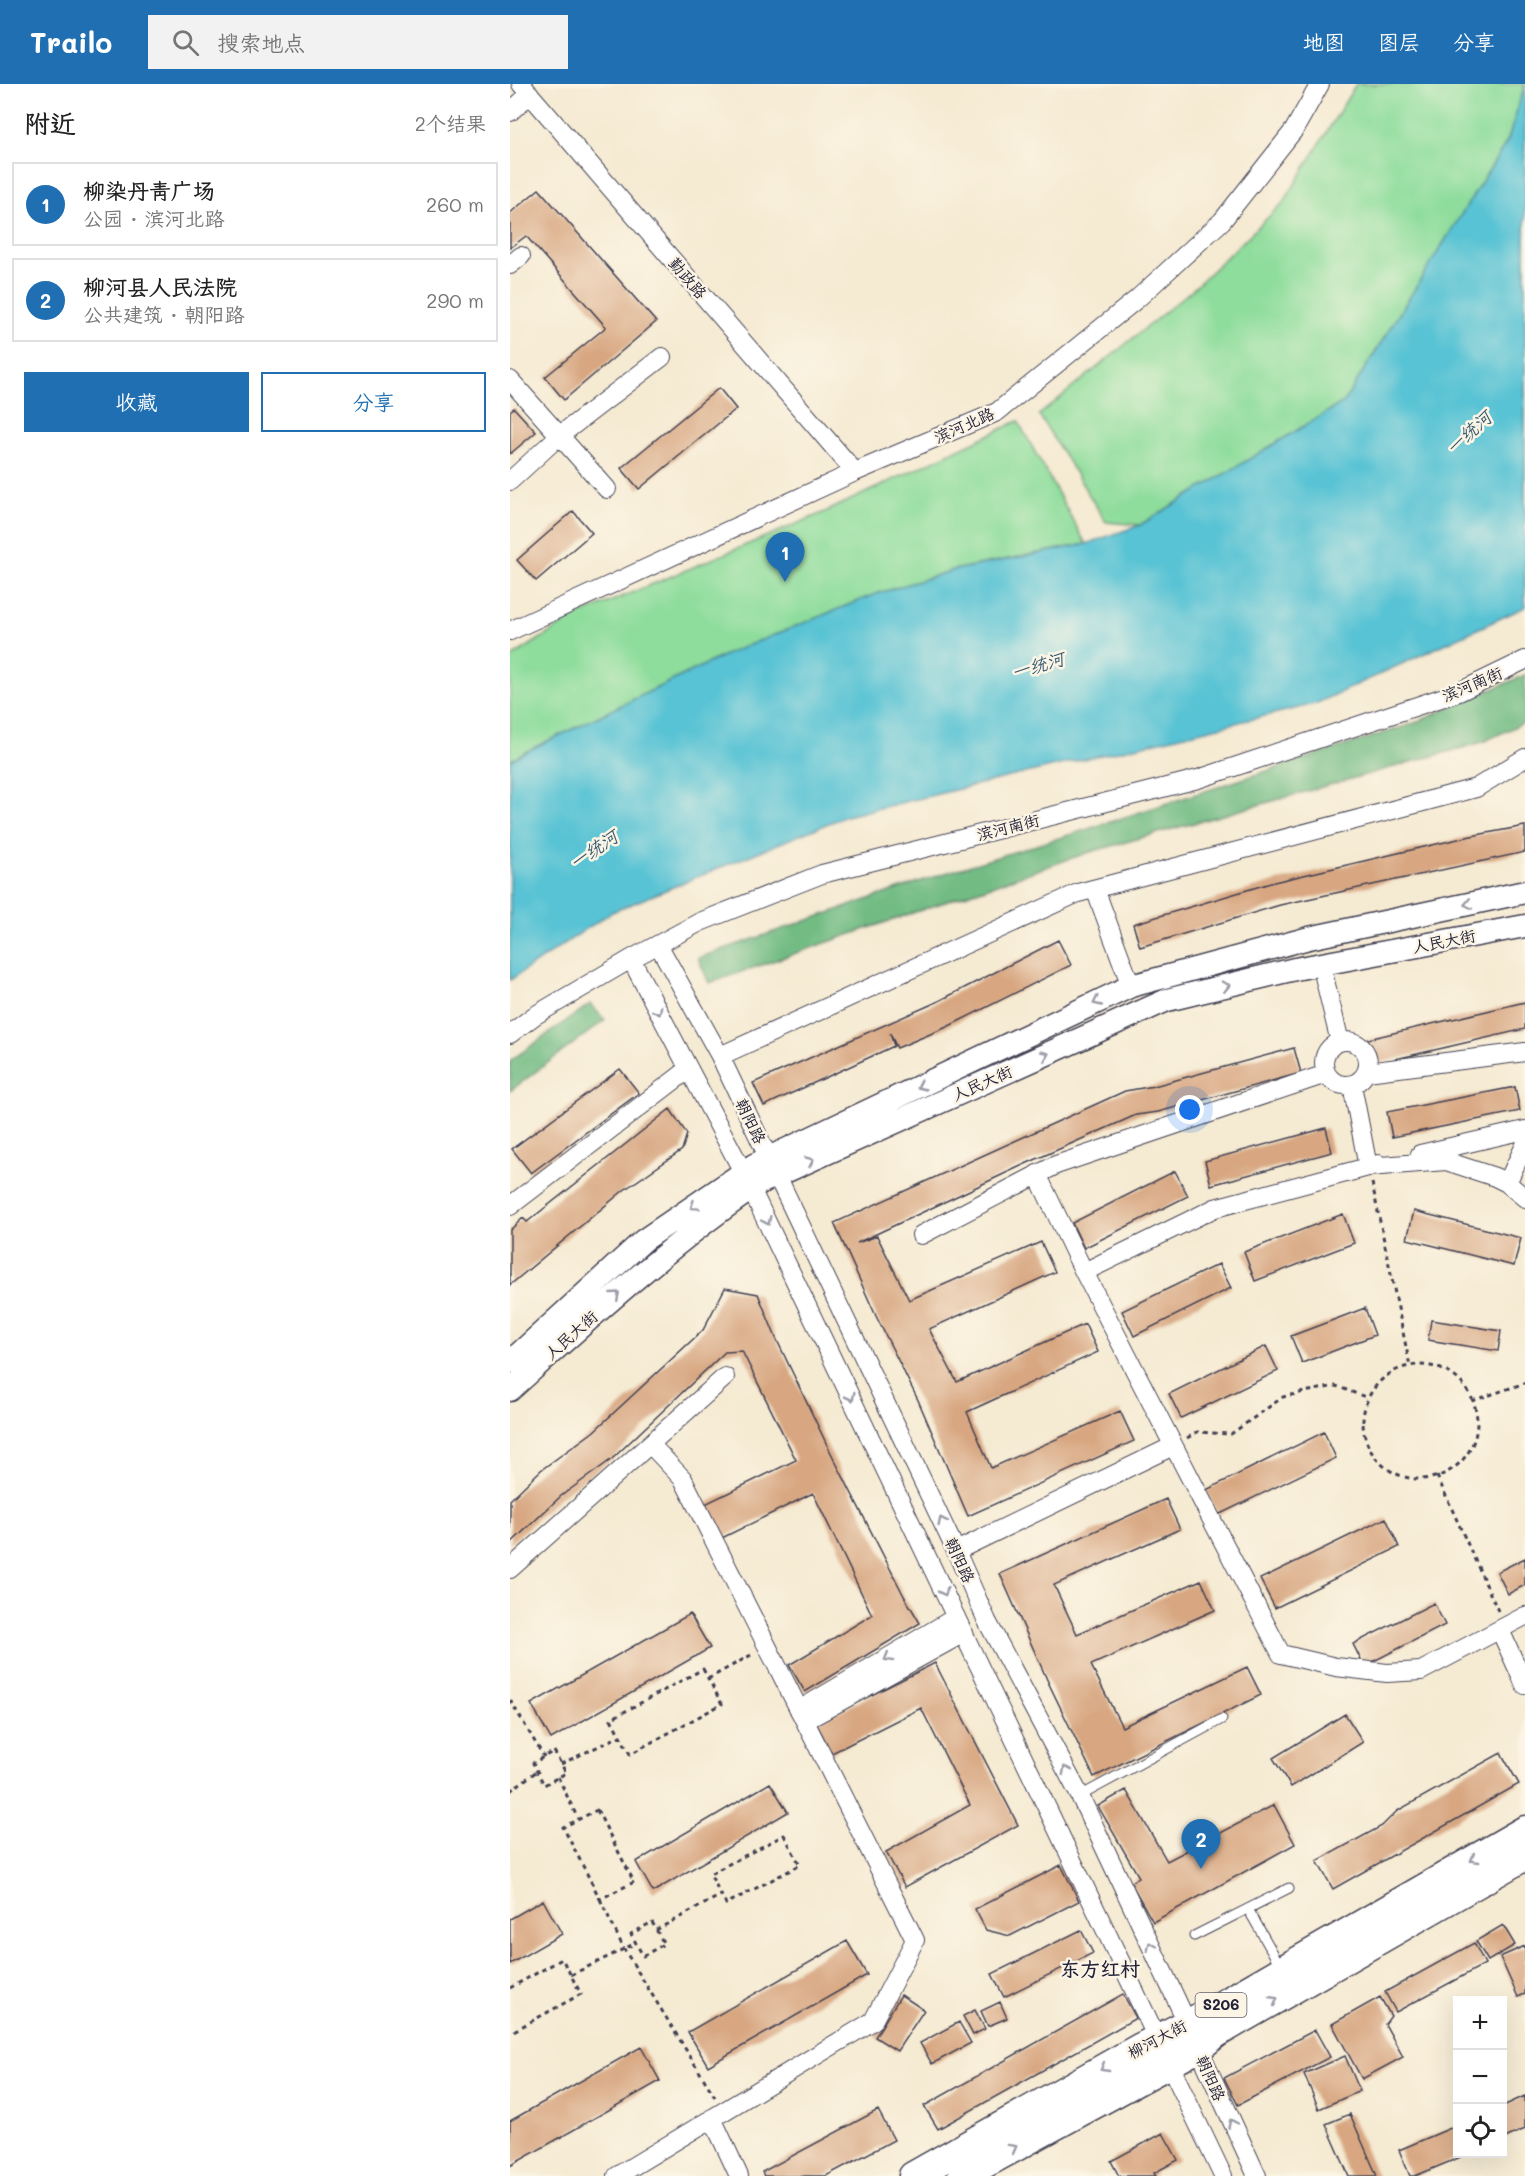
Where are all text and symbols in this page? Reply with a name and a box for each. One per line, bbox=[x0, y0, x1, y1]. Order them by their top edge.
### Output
search box bbox=[148, 15, 568, 69]
text: Trailo bbox=[30, 24, 112, 60]
icon: search bbox=[169, 26, 202, 59]
text: 搜索地点 bbox=[217, 28, 305, 57]
text: 地图 bbox=[1303, 28, 1345, 55]
text: 图层 bbox=[1378, 28, 1420, 55]
text: 分享 bbox=[1453, 28, 1495, 55]
text: 附近 bbox=[24, 106, 76, 140]
text: 2个结果 bbox=[415, 110, 486, 136]
text: 柳染丹青广场 bbox=[83, 176, 215, 205]
text: 1 bbox=[41, 191, 50, 217]
text: 260 m bbox=[426, 191, 484, 217]
text: 公园 · 滨河北路 bbox=[83, 205, 225, 231]
street label: 勤政路 bbox=[665, 253, 712, 303]
text: 柳河县人民法院 bbox=[83, 272, 237, 301]
text: 2 bbox=[40, 287, 51, 313]
text: 290 m bbox=[426, 287, 484, 313]
text: 公共建筑 · 朝阳路 bbox=[83, 301, 245, 327]
button: 收藏 bbox=[24, 372, 249, 432]
button: 分享 bbox=[261, 372, 486, 432]
street label: 滨河北路 bbox=[930, 402, 997, 447]
water label: 一统河 bbox=[1440, 403, 1499, 459]
pin: 1 bbox=[766, 532, 804, 582]
water label: 一统河 bbox=[1008, 645, 1070, 684]
street label: 滨河南街 bbox=[1438, 661, 1505, 706]
street label: 滨河南街 bbox=[974, 809, 1041, 844]
water label: 一统河 bbox=[564, 822, 625, 874]
one-way arrow bbox=[1463, 897, 1473, 910]
street label: 人民大街 bbox=[1410, 924, 1477, 957]
one-way arrow bbox=[1221, 980, 1231, 993]
one-way arrow bbox=[1093, 995, 1104, 1007]
one-way arrow bbox=[651, 1005, 662, 1015]
one-way arrow bbox=[1038, 1050, 1049, 1062]
street label: 人民大街 bbox=[948, 1060, 1015, 1105]
one-way arrow bbox=[917, 1078, 928, 1090]
street label: 朝阳路 bbox=[731, 1095, 771, 1147]
your location bbox=[1175, 1095, 1204, 1124]
one-way arrow bbox=[803, 1157, 814, 1169]
one-way arrow bbox=[690, 1199, 700, 1211]
one-way arrow bbox=[759, 1215, 771, 1226]
one-way arrow bbox=[609, 1291, 620, 1302]
street label: 人民大街 bbox=[540, 1305, 601, 1364]
one-way arrow bbox=[844, 1391, 855, 1402]
one-way arrow bbox=[937, 1516, 949, 1527]
street label: 朝阳路 bbox=[941, 1534, 980, 1586]
one-way arrow bbox=[937, 1586, 949, 1597]
one-way arrow bbox=[884, 1650, 894, 1662]
one-way arrow bbox=[1062, 1766, 1073, 1776]
pin: 2 bbox=[1182, 1820, 1220, 1869]
one-way arrow bbox=[1470, 1852, 1480, 1863]
one-way arrow bbox=[1146, 1941, 1158, 1952]
district label: 东方红村 bbox=[1060, 1955, 1140, 1981]
road number: S206 bbox=[1196, 1993, 1246, 2017]
one-way arrow bbox=[1267, 1996, 1278, 2008]
map controls bbox=[1453, 1996, 1507, 2158]
button: + bbox=[1453, 1996, 1507, 2050]
street label: 柳河大街 bbox=[1124, 2014, 1190, 2063]
button: − bbox=[1453, 2050, 1507, 2104]
street label: 朝阳路 bbox=[1192, 2052, 1231, 2104]
one-way arrow bbox=[1099, 2061, 1110, 2072]
button: locate bbox=[1453, 2104, 1507, 2158]
one-way arrow bbox=[1227, 2119, 1239, 2130]
one-way arrow bbox=[1007, 2144, 1017, 2155]

